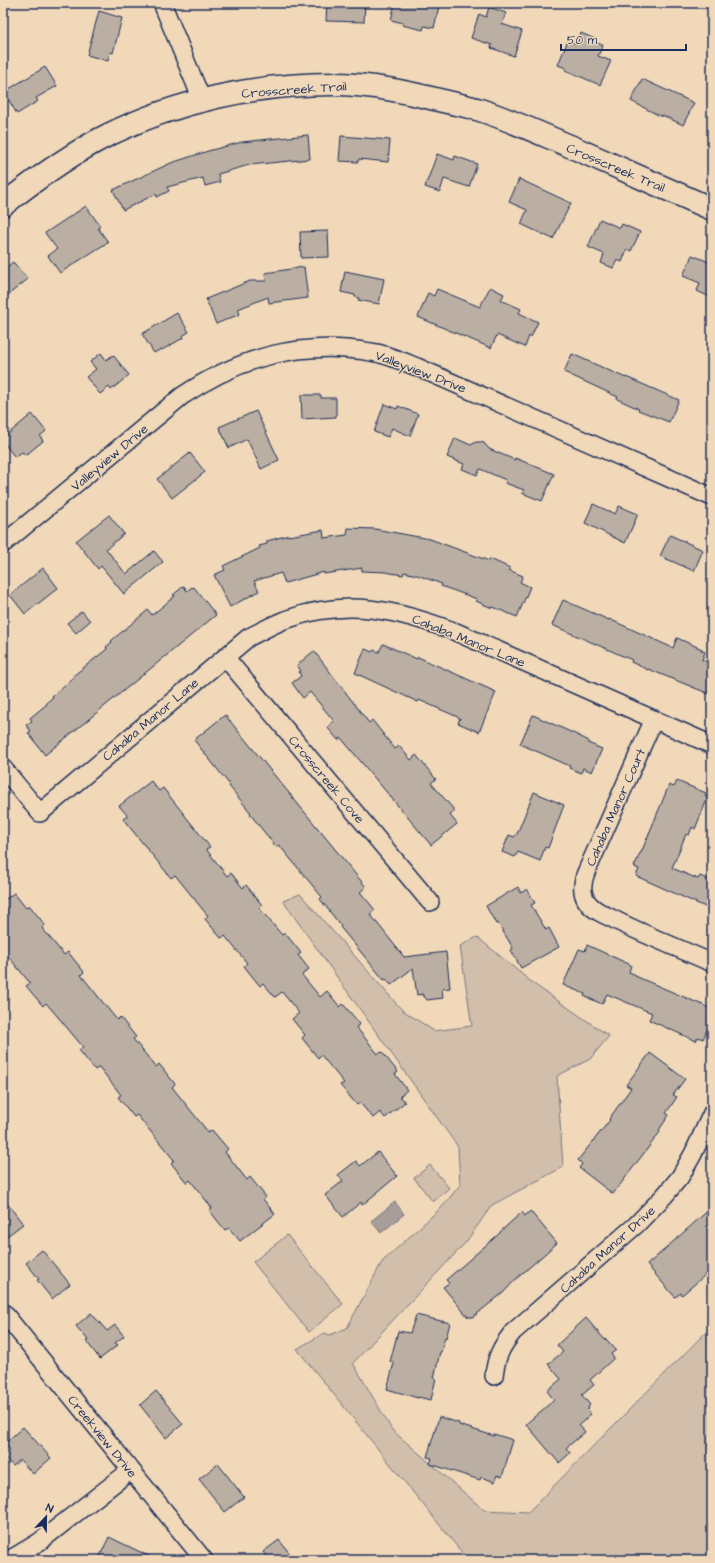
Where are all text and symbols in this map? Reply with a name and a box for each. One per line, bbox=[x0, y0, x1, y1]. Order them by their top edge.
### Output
scale bar bbox=[561, 26, 686, 52]
text: 50 m bbox=[567, 32, 598, 49]
street label: Crosscreek Trail bbox=[241, 77, 347, 103]
street label: Crosscreek Trail bbox=[564, 139, 668, 197]
street label: Valleyview Drive bbox=[372, 346, 469, 398]
street label: Valleyview Drive bbox=[67, 420, 153, 496]
street label: Cahaba Manor Lane bbox=[409, 610, 528, 672]
street label: Cahaba Manor Lane bbox=[99, 674, 203, 765]
street label: Crosscreek Cove bbox=[284, 732, 368, 827]
street label: Cahaba Manor Court bbox=[582, 745, 650, 869]
street label: Cahaba Manor Drive bbox=[556, 1202, 659, 1298]
street label: Creekview Drive bbox=[63, 1392, 141, 1482]
north arrow bbox=[26, 1497, 66, 1537]
text: N bbox=[44, 1500, 56, 1516]

